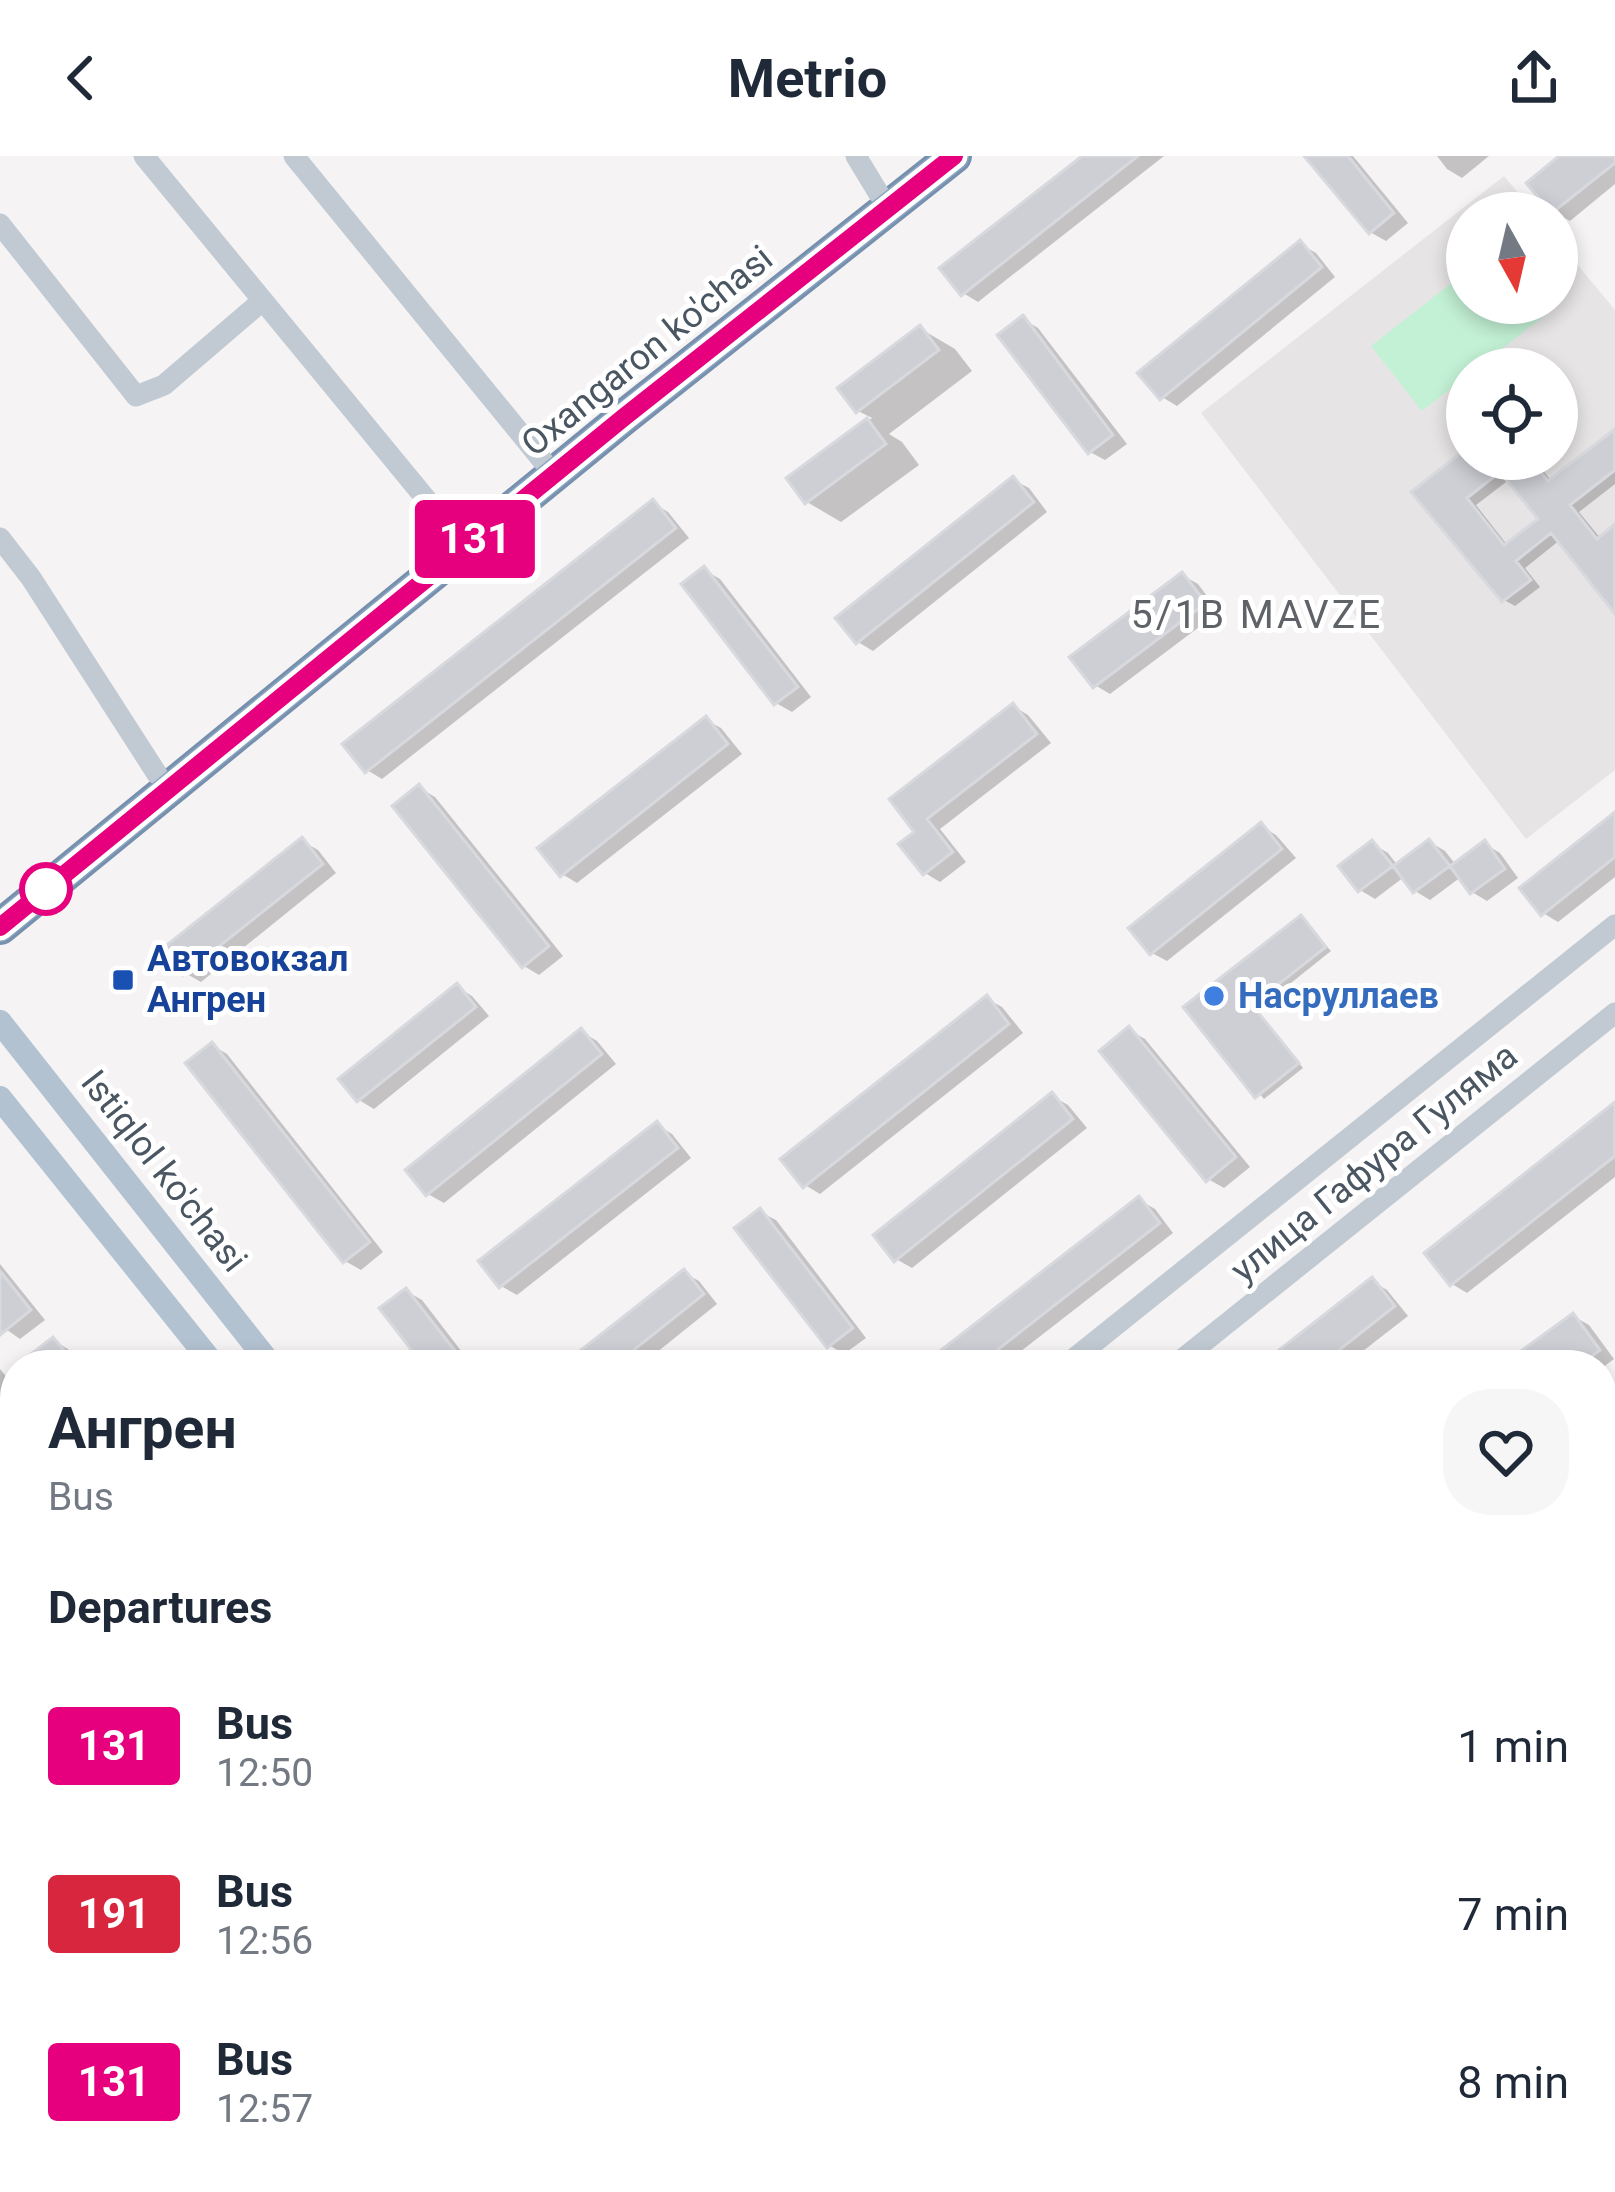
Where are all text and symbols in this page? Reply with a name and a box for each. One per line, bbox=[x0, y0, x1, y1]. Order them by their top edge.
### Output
icon: back bbox=[48, 45, 114, 111]
icon: share bbox=[1501, 45, 1567, 111]
text: Metrio bbox=[728, 47, 887, 110]
north arrow bbox=[1446, 192, 1578, 324]
map controls bbox=[1446, 192, 1578, 480]
street label: Oxangaron ko'chasi bbox=[513, 237, 781, 465]
button: locate bbox=[1446, 348, 1578, 480]
line badge: 131 bbox=[406, 500, 544, 578]
text: 131 bbox=[439, 514, 511, 563]
district label: 5/1B MAVZE bbox=[1131, 592, 1383, 638]
unlabelled marker bbox=[21, 864, 71, 914]
place label: Автовокзал Ангрен bbox=[147, 938, 349, 1021]
marker: Автовокзал Ангрен bbox=[110, 967, 136, 993]
place label: Насруллаев bbox=[1238, 975, 1439, 1017]
marker: Насруллаев bbox=[1201, 983, 1227, 1009]
street label: улица Гафура Гуляма bbox=[1222, 1035, 1526, 1291]
street label: Istiqlol ko'chasi bbox=[72, 1062, 256, 1280]
button: heart bbox=[1443, 1389, 1569, 1515]
text: Ангрен bbox=[48, 1395, 237, 1462]
text: Bus bbox=[48, 1474, 114, 1520]
text: Departures bbox=[48, 1581, 272, 1634]
text: Bus bbox=[216, 1697, 293, 1750]
text: 1 min bbox=[1457, 1720, 1569, 1773]
text: 131 bbox=[78, 1721, 150, 1770]
text: 12:50 bbox=[216, 1750, 313, 1796]
text: Bus bbox=[216, 1865, 293, 1918]
text: 7 min bbox=[1457, 1888, 1569, 1941]
text: 191 bbox=[78, 1889, 150, 1938]
text: 12:56 bbox=[216, 1918, 313, 1964]
text: Bus bbox=[216, 2033, 293, 2086]
text: 8 min bbox=[1457, 2056, 1569, 2109]
text: 131 bbox=[78, 2057, 150, 2106]
text: 12:57 bbox=[216, 2086, 313, 2132]

